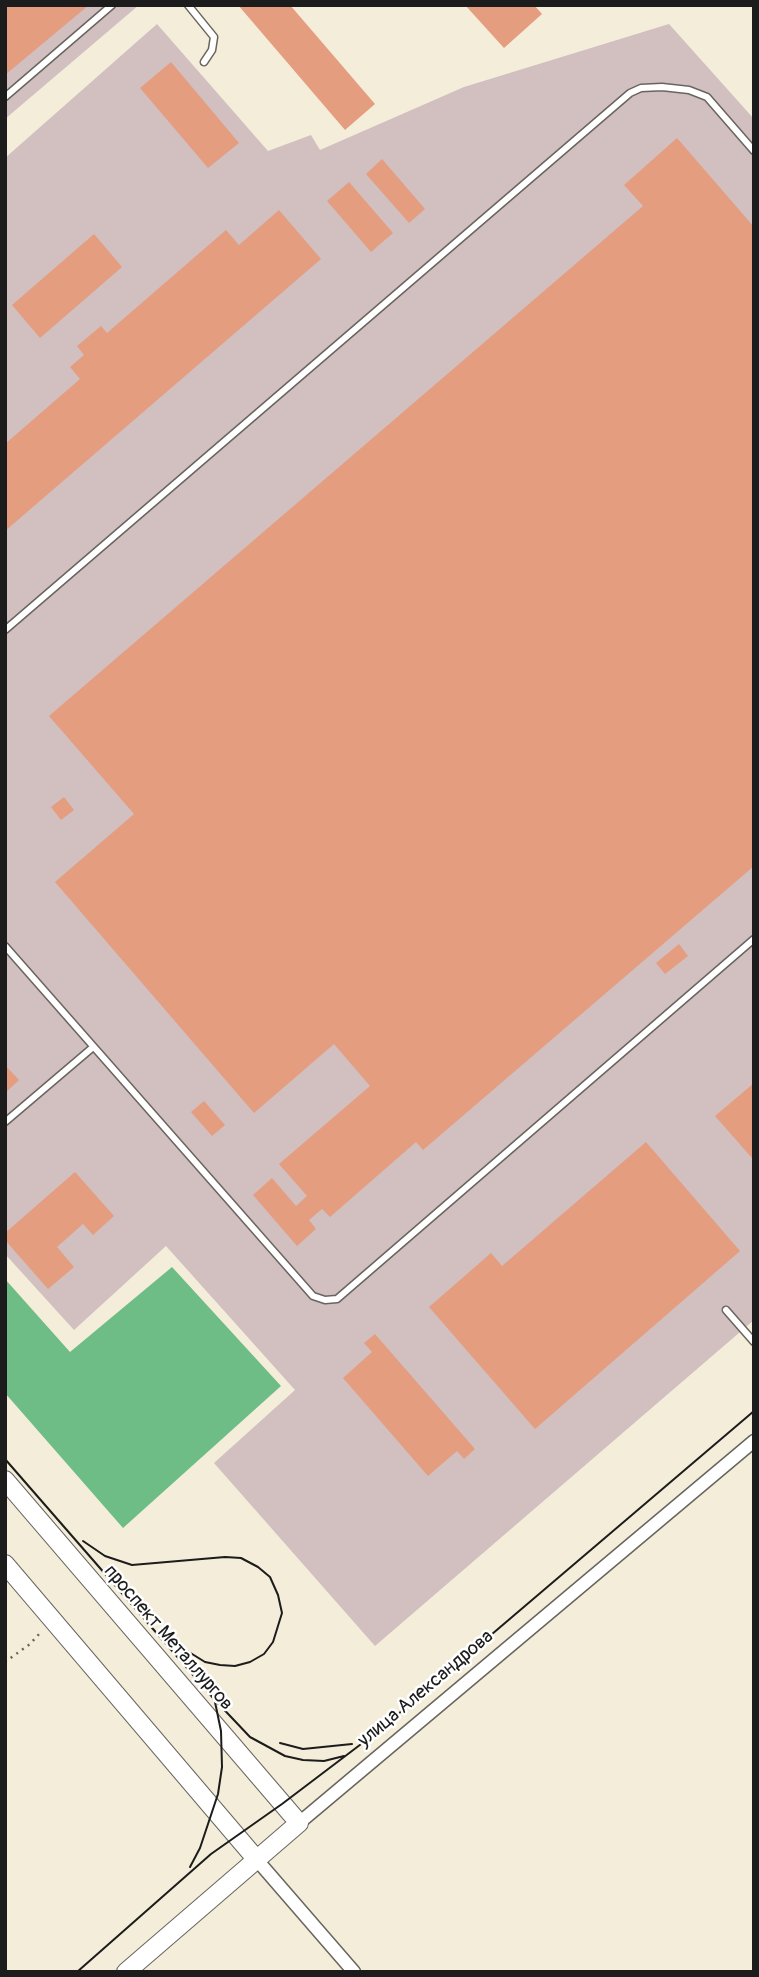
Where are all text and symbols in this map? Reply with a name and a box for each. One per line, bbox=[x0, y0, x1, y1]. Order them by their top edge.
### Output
street label: проспект Металлургов bbox=[99, 1561, 237, 1715]
street label: улица Александрова bbox=[354, 1626, 498, 1752]

